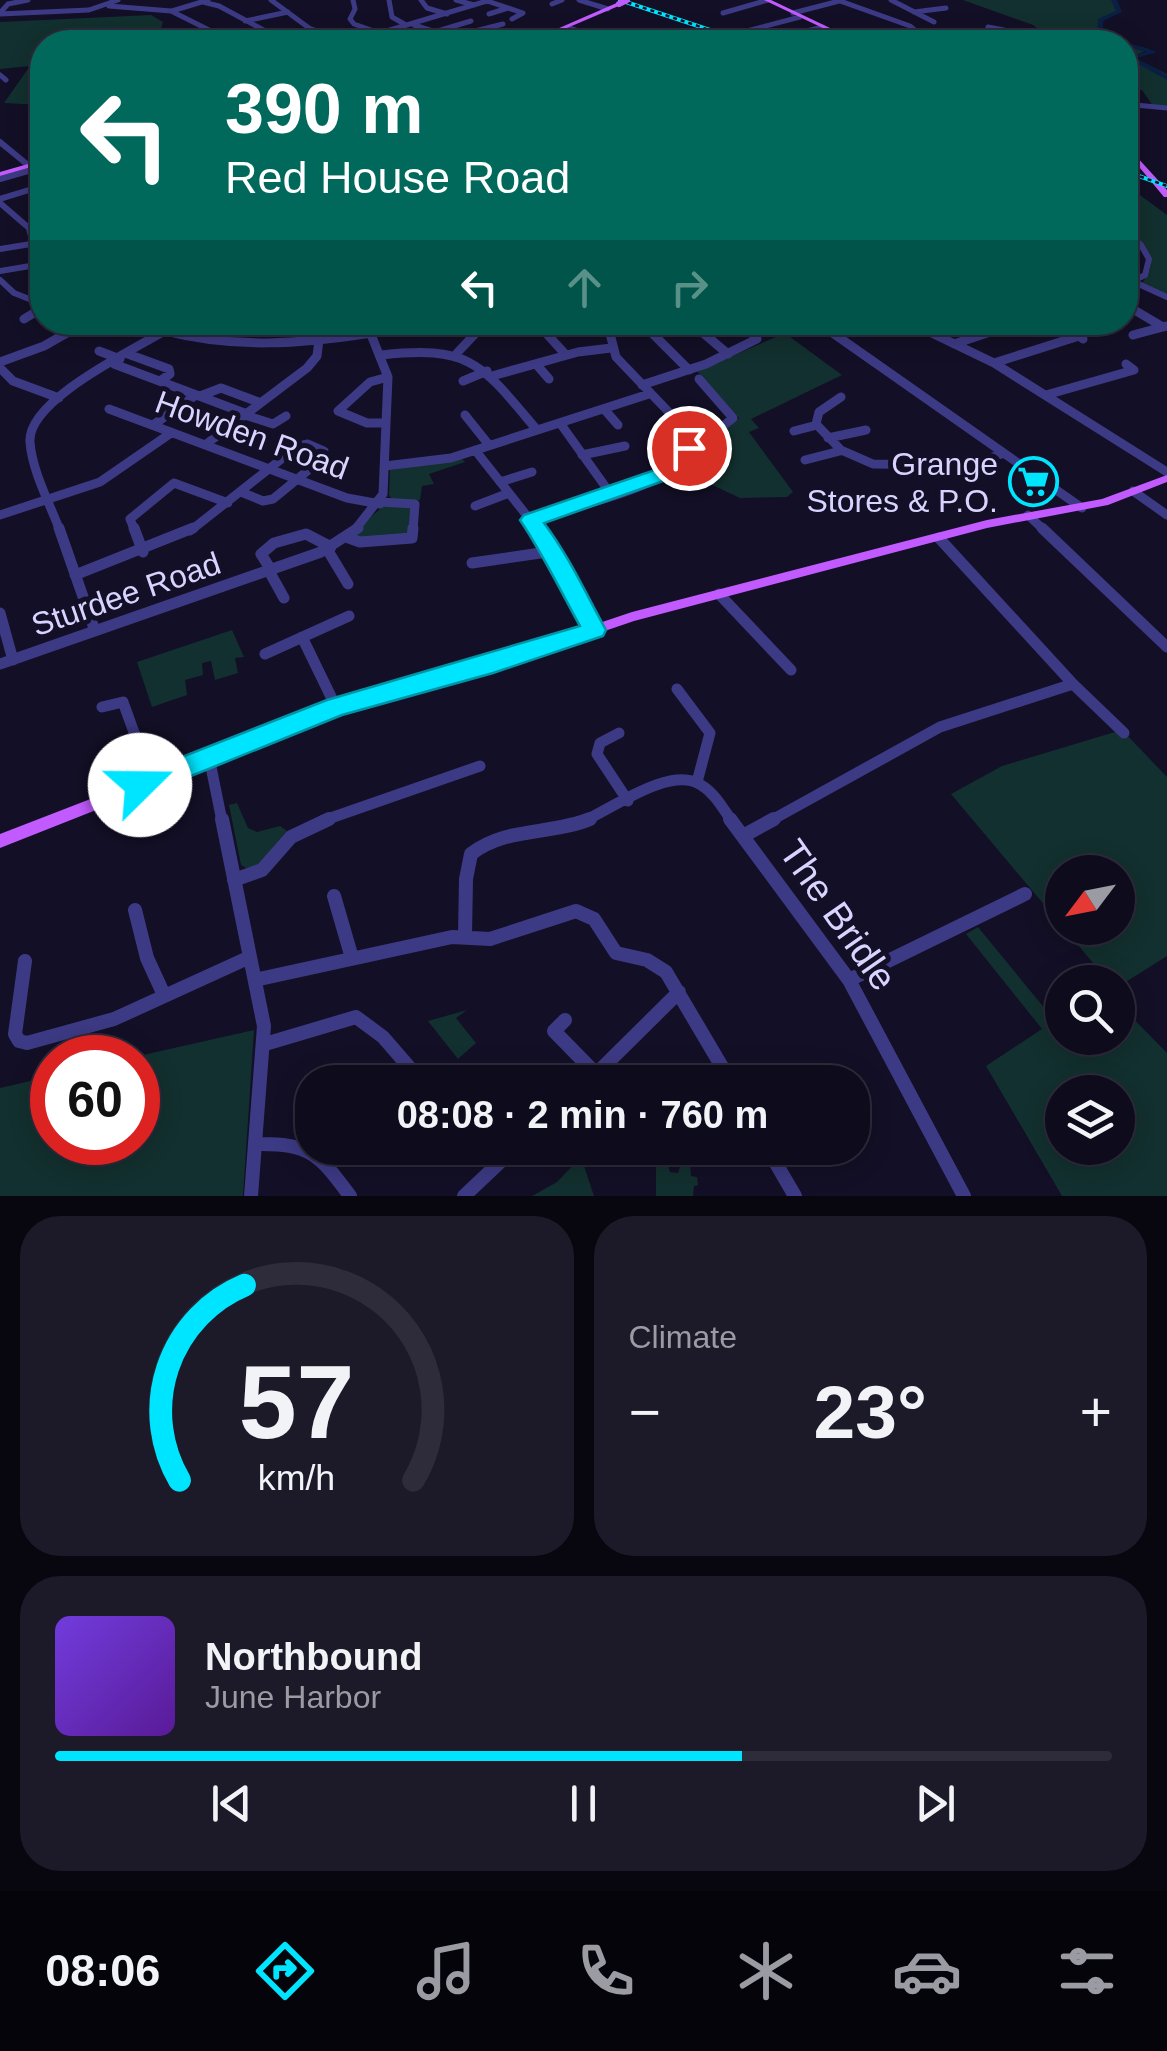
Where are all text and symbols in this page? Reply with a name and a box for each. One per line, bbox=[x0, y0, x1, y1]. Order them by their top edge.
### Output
icon: left bbox=[60, 70, 190, 200]
text: 390 m bbox=[225, 70, 423, 148]
text: Red House Road bbox=[225, 152, 570, 203]
icon: left bbox=[452, 260, 507, 315]
icon: ahead bbox=[557, 260, 612, 315]
icon: right bbox=[662, 260, 717, 315]
street label: Howden Road bbox=[151, 383, 353, 487]
pin bbox=[647, 406, 732, 491]
icon: arrive bbox=[662, 421, 717, 476]
place label: Grange Stores & P.O. bbox=[807, 446, 998, 519]
supermarket icon: Grange Stores & P.O. bbox=[1007, 456, 1059, 508]
street label: Sturdee Road bbox=[27, 545, 225, 643]
position arrow bbox=[88, 733, 192, 837]
street label: The Bridle bbox=[771, 832, 905, 998]
north arrow bbox=[1045, 855, 1135, 945]
map controls bbox=[1045, 855, 1135, 1165]
button: search bbox=[1045, 965, 1135, 1055]
speed limit sign: 60 bbox=[30, 1035, 160, 1165]
button: layers bbox=[1045, 1075, 1135, 1165]
text: 08:08 · 2 min · 760 m bbox=[397, 1094, 768, 1136]
text: Climate bbox=[629, 1319, 737, 1355]
text: 57 bbox=[239, 1344, 355, 1460]
text: 23° bbox=[814, 1370, 927, 1454]
text: − bbox=[629, 1381, 661, 1443]
text: + bbox=[1080, 1381, 1112, 1443]
text: km/h bbox=[258, 1458, 335, 1498]
text: Northbound bbox=[205, 1636, 422, 1678]
text: June Harbor bbox=[205, 1679, 381, 1715]
icon: previous bbox=[204, 1776, 259, 1831]
icon: pause bbox=[556, 1776, 611, 1831]
icon: next bbox=[908, 1776, 963, 1831]
icon: directions bbox=[250, 1936, 320, 2006]
icon: music bbox=[411, 1936, 481, 2006]
icon: phone bbox=[571, 1936, 641, 2006]
icon: climate bbox=[731, 1936, 801, 2006]
icon: car bbox=[892, 1936, 962, 2006]
icon: filters bbox=[1052, 1936, 1122, 2006]
text: 08:06 bbox=[45, 1945, 160, 1996]

